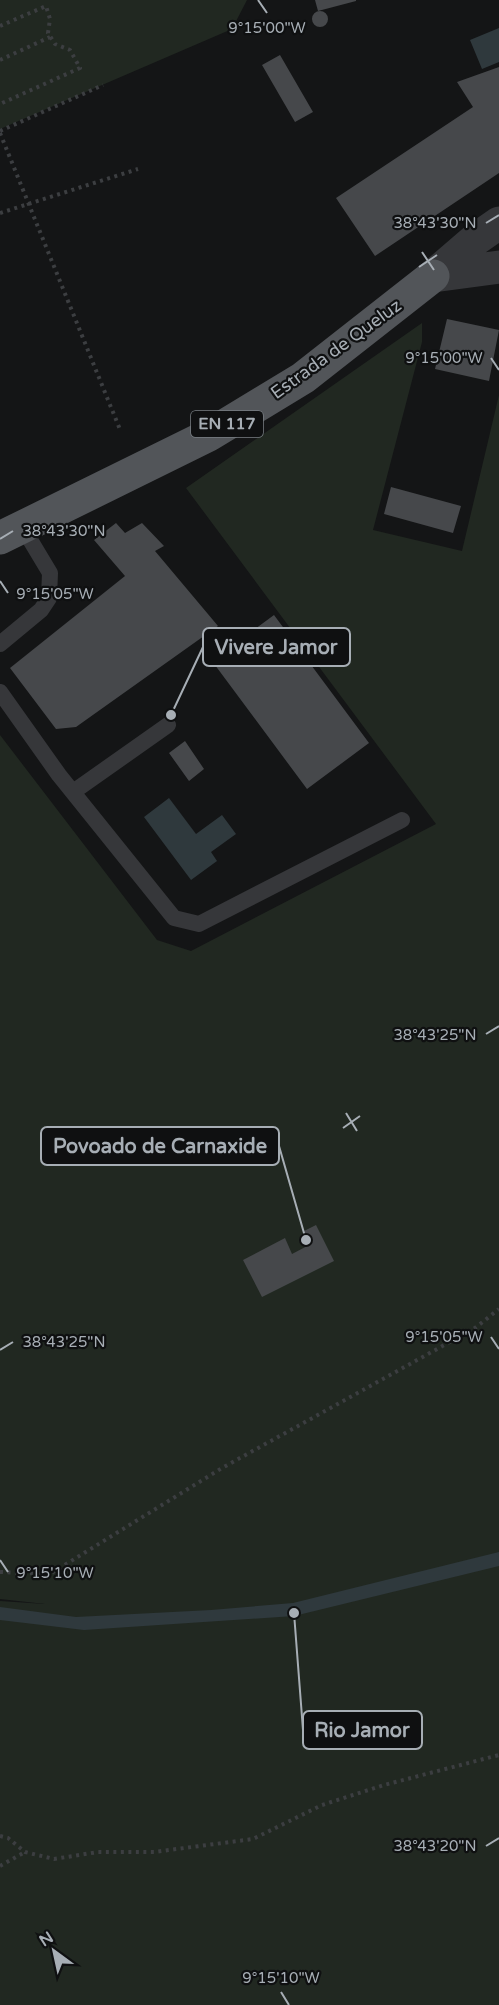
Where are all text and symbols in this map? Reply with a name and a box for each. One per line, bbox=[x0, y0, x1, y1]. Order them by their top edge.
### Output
text: 9°15'00"W bbox=[228, 19, 306, 37]
text: 38°43'30"N bbox=[393, 214, 477, 232]
street label: Estrada de Queluz bbox=[266, 294, 406, 404]
text: 9°15'00"W bbox=[405, 349, 483, 367]
road number: EN 117 bbox=[191, 411, 263, 437]
text: 38°43'30"N bbox=[22, 522, 106, 540]
text: 9°15'05"W bbox=[16, 585, 94, 603]
callout: Vivere Jamor bbox=[203, 628, 350, 666]
text: Vivere Jamor bbox=[214, 636, 338, 660]
text: 38°43'25"N bbox=[393, 1026, 477, 1044]
callout: Povoado de Carnaxide bbox=[41, 1127, 279, 1165]
text: Povoado de Carnaxide bbox=[53, 1135, 267, 1159]
text: 9°15'05"W bbox=[405, 1328, 483, 1346]
text: 38°43'25"N bbox=[22, 1333, 106, 1351]
text: 9°15'10"W bbox=[16, 1564, 94, 1582]
callout: Rio Jamor bbox=[303, 1711, 422, 1749]
text: Rio Jamor bbox=[314, 1719, 410, 1743]
text: 38°43'20"N bbox=[393, 1837, 477, 1855]
north arrow bbox=[24, 1921, 84, 1981]
text: N bbox=[36, 1927, 57, 1951]
text: 9°15'10"W bbox=[242, 1969, 320, 1987]

